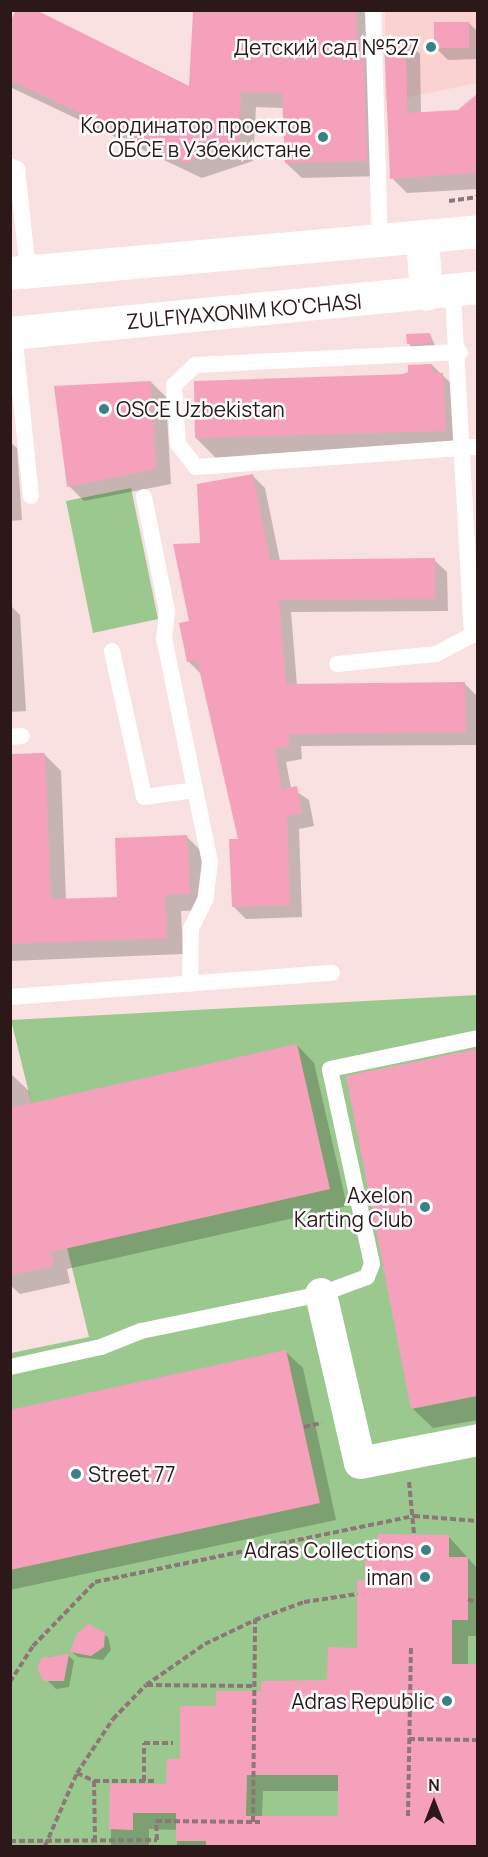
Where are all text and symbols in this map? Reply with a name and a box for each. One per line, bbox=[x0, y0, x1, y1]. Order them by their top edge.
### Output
place label: Детский сад №527 bbox=[234, 34, 419, 60]
marker: Детский сад №527 bbox=[424, 40, 438, 54]
place label: Координатор проектов ОБСЕ в Узбекистане bbox=[80, 112, 311, 162]
marker: Координатор проектов ОБСЕ в Узбекистане bbox=[316, 130, 330, 144]
street label: ZULFIYAXONIM KO'CHASI bbox=[125, 288, 363, 334]
place label: OSCE Uzbekistan bbox=[116, 396, 285, 422]
marker: OSCE Uzbekistan bbox=[97, 402, 111, 416]
place label: Axelon Karting Club bbox=[294, 1182, 413, 1232]
marker: Axelon Karting Club bbox=[418, 1200, 432, 1214]
place label: Street 77 bbox=[88, 1461, 176, 1487]
marker: Street 77 bbox=[69, 1467, 83, 1481]
place label: Adras Collections bbox=[244, 1537, 414, 1563]
marker: Adras Collections bbox=[419, 1543, 433, 1557]
place label: iman bbox=[366, 1564, 413, 1590]
marker: iman bbox=[418, 1570, 432, 1584]
place label: Adras Republic bbox=[291, 1688, 435, 1714]
marker: Adras Republic bbox=[440, 1694, 454, 1708]
north arrow bbox=[404, 1773, 464, 1833]
text: N bbox=[428, 1774, 440, 1796]

